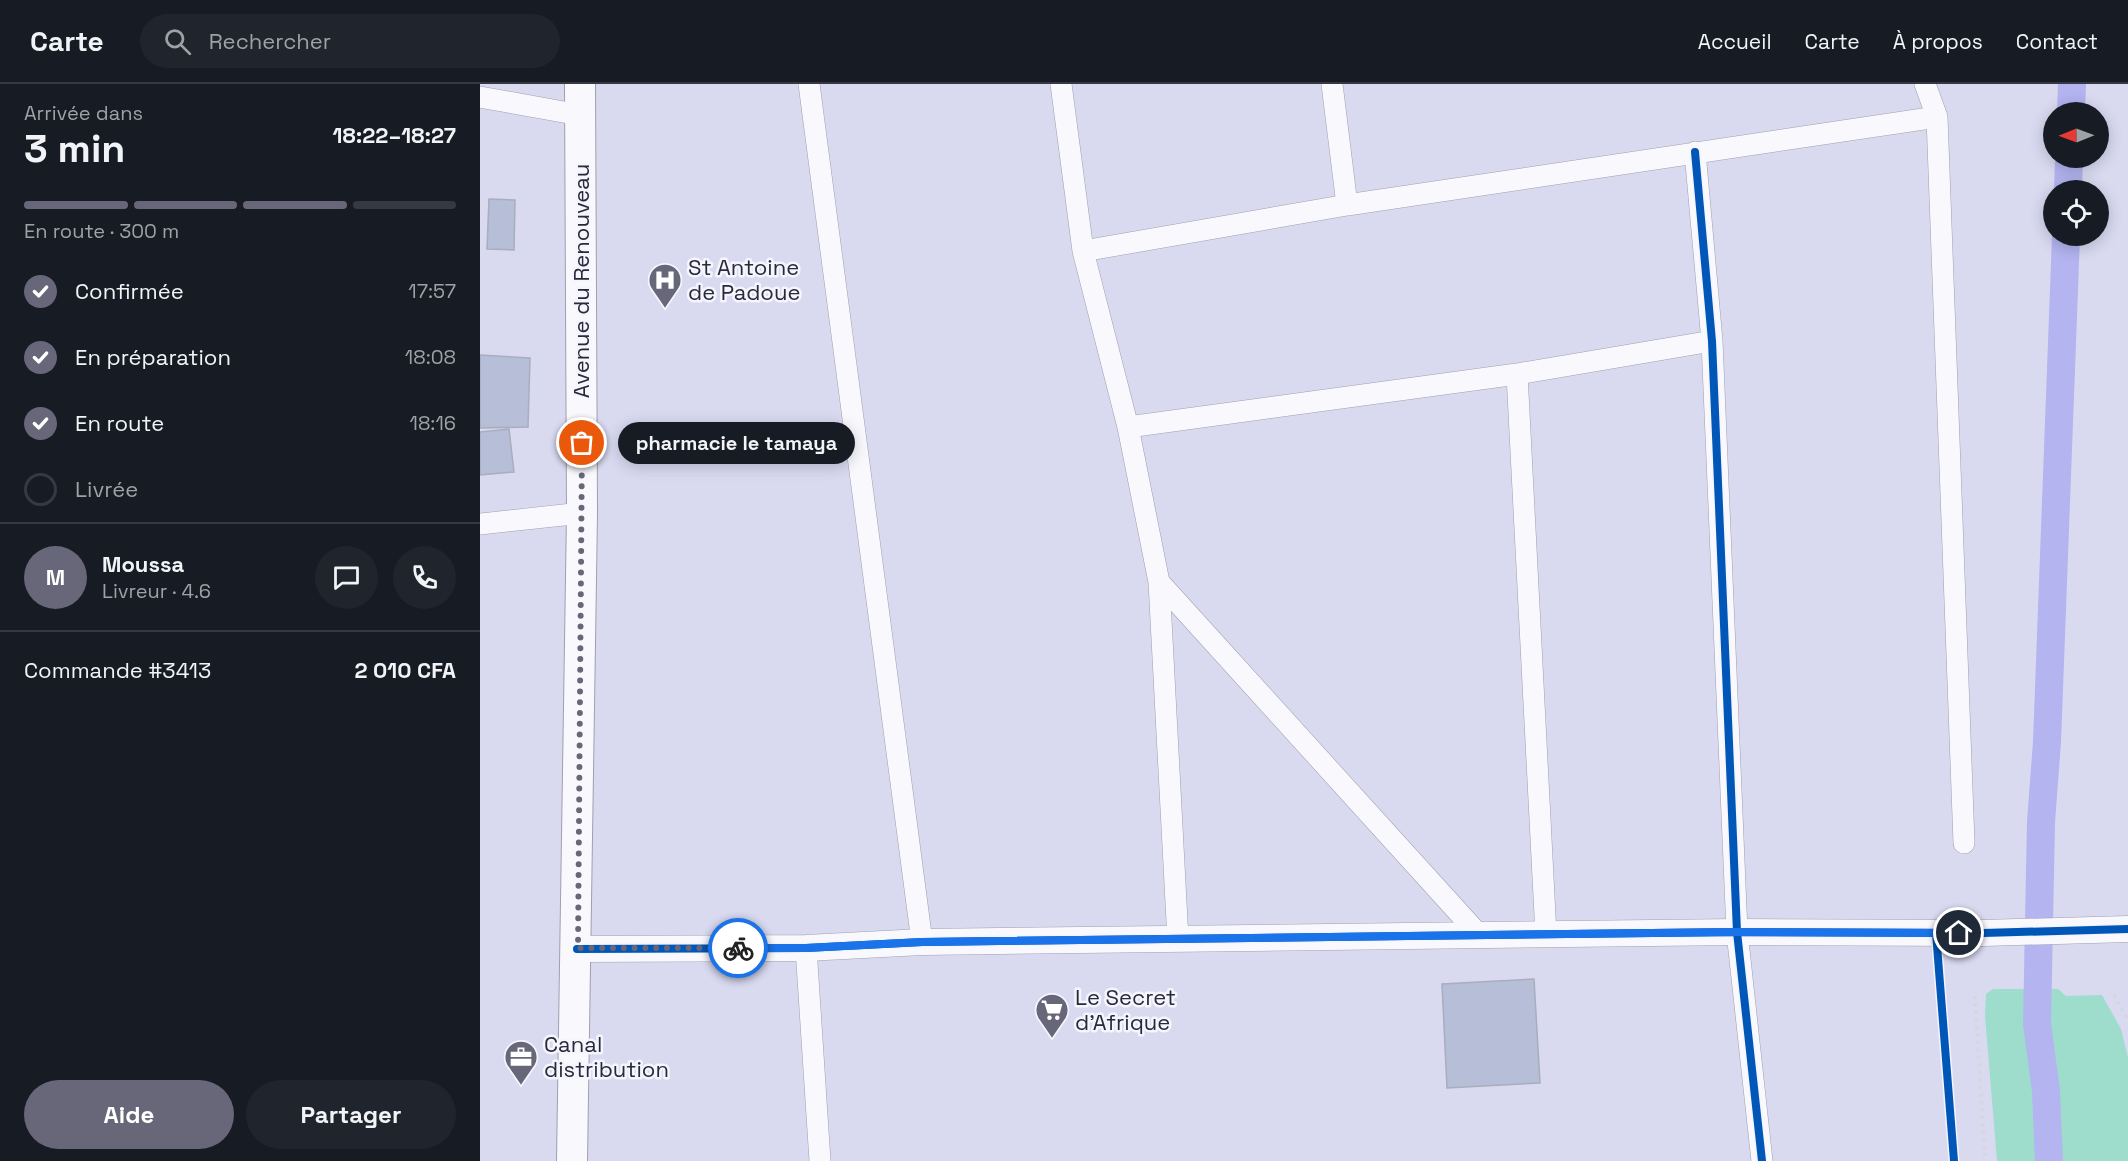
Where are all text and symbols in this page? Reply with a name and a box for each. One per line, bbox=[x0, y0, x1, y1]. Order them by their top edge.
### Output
search box bbox=[140, 14, 560, 68]
text: Carte bbox=[30, 23, 104, 59]
icon: search bbox=[161, 25, 194, 58]
text: Rechercher bbox=[209, 27, 331, 55]
text: Accueil bbox=[1698, 28, 1772, 55]
text: Carte bbox=[1805, 28, 1860, 55]
text: À propos bbox=[1893, 28, 1983, 55]
text: Contact bbox=[2016, 28, 2098, 55]
text: Arrivée dans bbox=[24, 100, 143, 126]
north arrow bbox=[2043, 102, 2109, 168]
map controls bbox=[2043, 102, 2109, 246]
text: 18:22–18:27 bbox=[333, 121, 456, 149]
text: 3 min bbox=[24, 124, 125, 173]
street label: Avenue du Renouveau bbox=[567, 164, 595, 398]
button: locate bbox=[2043, 180, 2109, 246]
text: En route · 300 m bbox=[24, 218, 179, 244]
place label: St Antoine de Padoue bbox=[688, 253, 800, 306]
hospital icon: St Antoine de Padoue bbox=[647, 262, 683, 309]
icon: check bbox=[24, 275, 57, 308]
text: Confirmée bbox=[75, 277, 184, 305]
text: 17:57 bbox=[408, 278, 456, 304]
icon: check bbox=[24, 341, 57, 374]
text: En préparation bbox=[75, 343, 231, 371]
text: 18:08 bbox=[405, 344, 456, 370]
icon: check bbox=[24, 407, 57, 440]
text: En route bbox=[75, 409, 164, 437]
text: 18:16 bbox=[410, 410, 456, 436]
pin bbox=[556, 417, 607, 468]
callout: pharmacie le tamaya bbox=[618, 422, 855, 464]
icon: bag bbox=[565, 426, 598, 459]
text: pharmacie le tamaya bbox=[636, 430, 837, 456]
text: Livrée bbox=[75, 475, 138, 503]
button: chat bbox=[315, 546, 378, 609]
button: phone bbox=[393, 546, 456, 609]
text: Moussa bbox=[102, 550, 184, 578]
text: M bbox=[46, 563, 65, 591]
text: Livreur · 4.6 bbox=[102, 578, 211, 604]
text: Commande #3413 bbox=[24, 656, 211, 684]
text: 2 010 CFA bbox=[354, 656, 456, 684]
pin bbox=[1933, 907, 1984, 958]
icon: home bbox=[1942, 916, 1975, 949]
courier bbox=[708, 918, 768, 978]
icon: bike bbox=[722, 932, 755, 965]
place label: Le Secret d'Afrique bbox=[1075, 983, 1176, 1036]
supermarket icon: Le Secret d'Afrique bbox=[1034, 992, 1070, 1039]
place label: Canal distribution bbox=[544, 1030, 669, 1083]
office icon: Canal distribution bbox=[503, 1039, 539, 1086]
button: Aide bbox=[24, 1080, 234, 1149]
button: Partager bbox=[246, 1080, 456, 1149]

